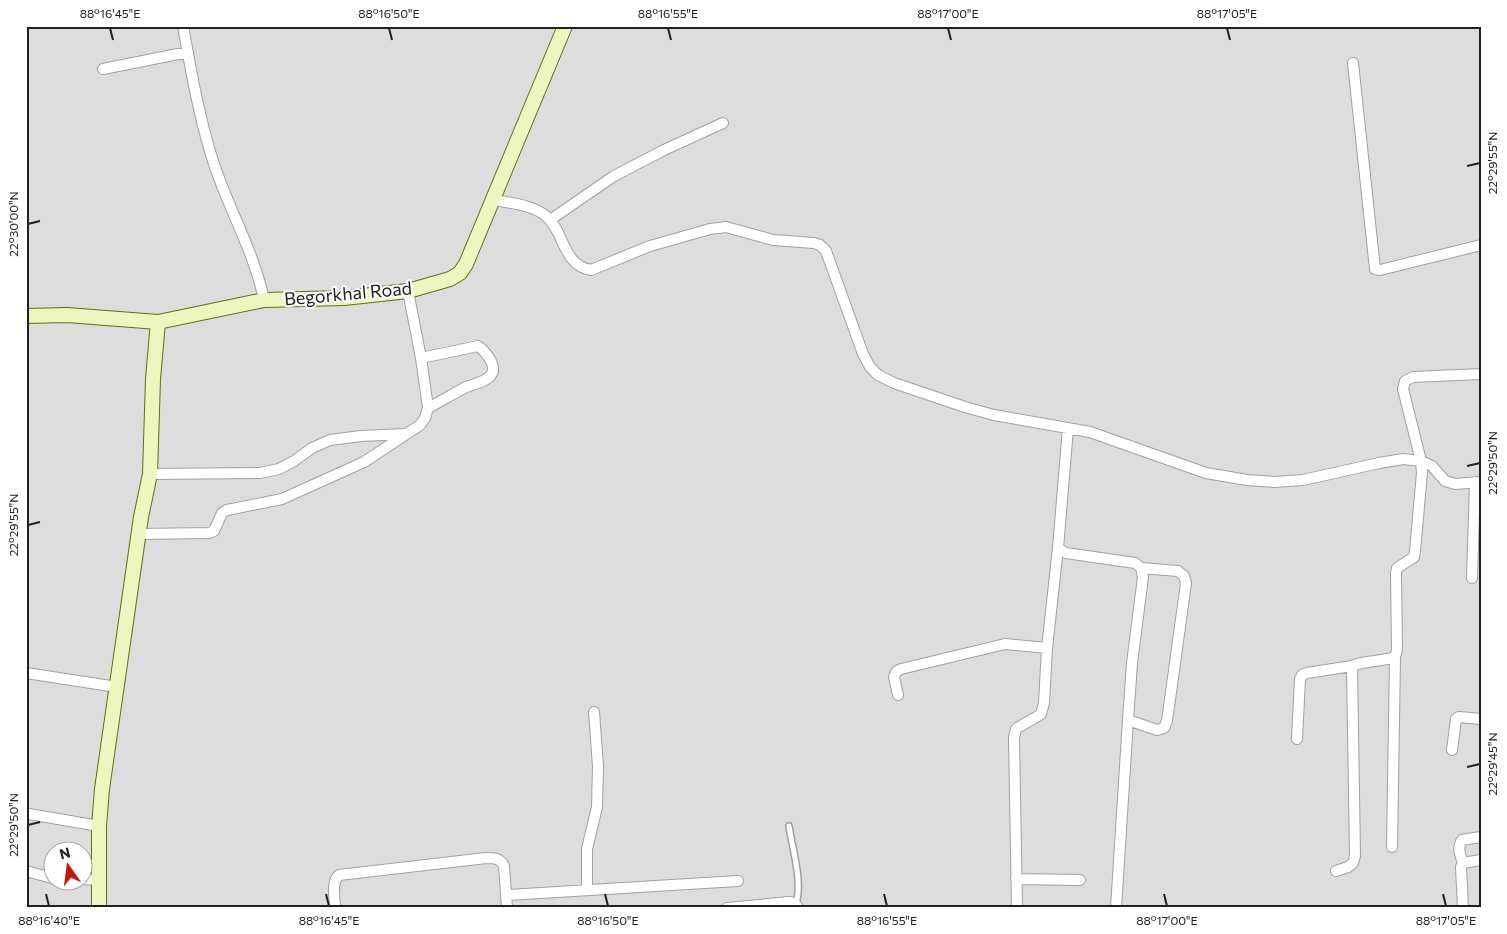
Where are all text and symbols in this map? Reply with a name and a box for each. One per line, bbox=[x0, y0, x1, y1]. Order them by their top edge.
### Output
text: 88°16'45"E bbox=[80, 6, 140, 20]
text: 88°16'50"E bbox=[358, 6, 420, 20]
text: 88°16'55"E bbox=[638, 6, 698, 20]
text: 88°17'00"E bbox=[917, 6, 979, 20]
text: 88°17'05"E bbox=[1197, 6, 1257, 20]
text: 22°29'55"N bbox=[1485, 132, 1499, 194]
text: 22°30'00"N bbox=[6, 191, 20, 257]
street label: Begorkhal Road bbox=[283, 276, 413, 310]
text: 22°29'50"N bbox=[1485, 431, 1499, 495]
text: 22°29'55"N bbox=[6, 494, 20, 556]
text: 22°29'45"N bbox=[1485, 733, 1499, 795]
text: 22°29'50"N bbox=[6, 793, 20, 857]
north arrow bbox=[42, 842, 92, 892]
text: N bbox=[58, 843, 72, 862]
text: 88°16'40"E bbox=[18, 913, 80, 927]
text: 88°16'45"E bbox=[299, 913, 359, 927]
text: 88°16'50"E bbox=[577, 913, 639, 927]
text: 88°16'55"E bbox=[857, 913, 917, 927]
text: 88°17'00"E bbox=[1136, 913, 1198, 927]
text: 88°17'05"E bbox=[1416, 913, 1476, 927]

